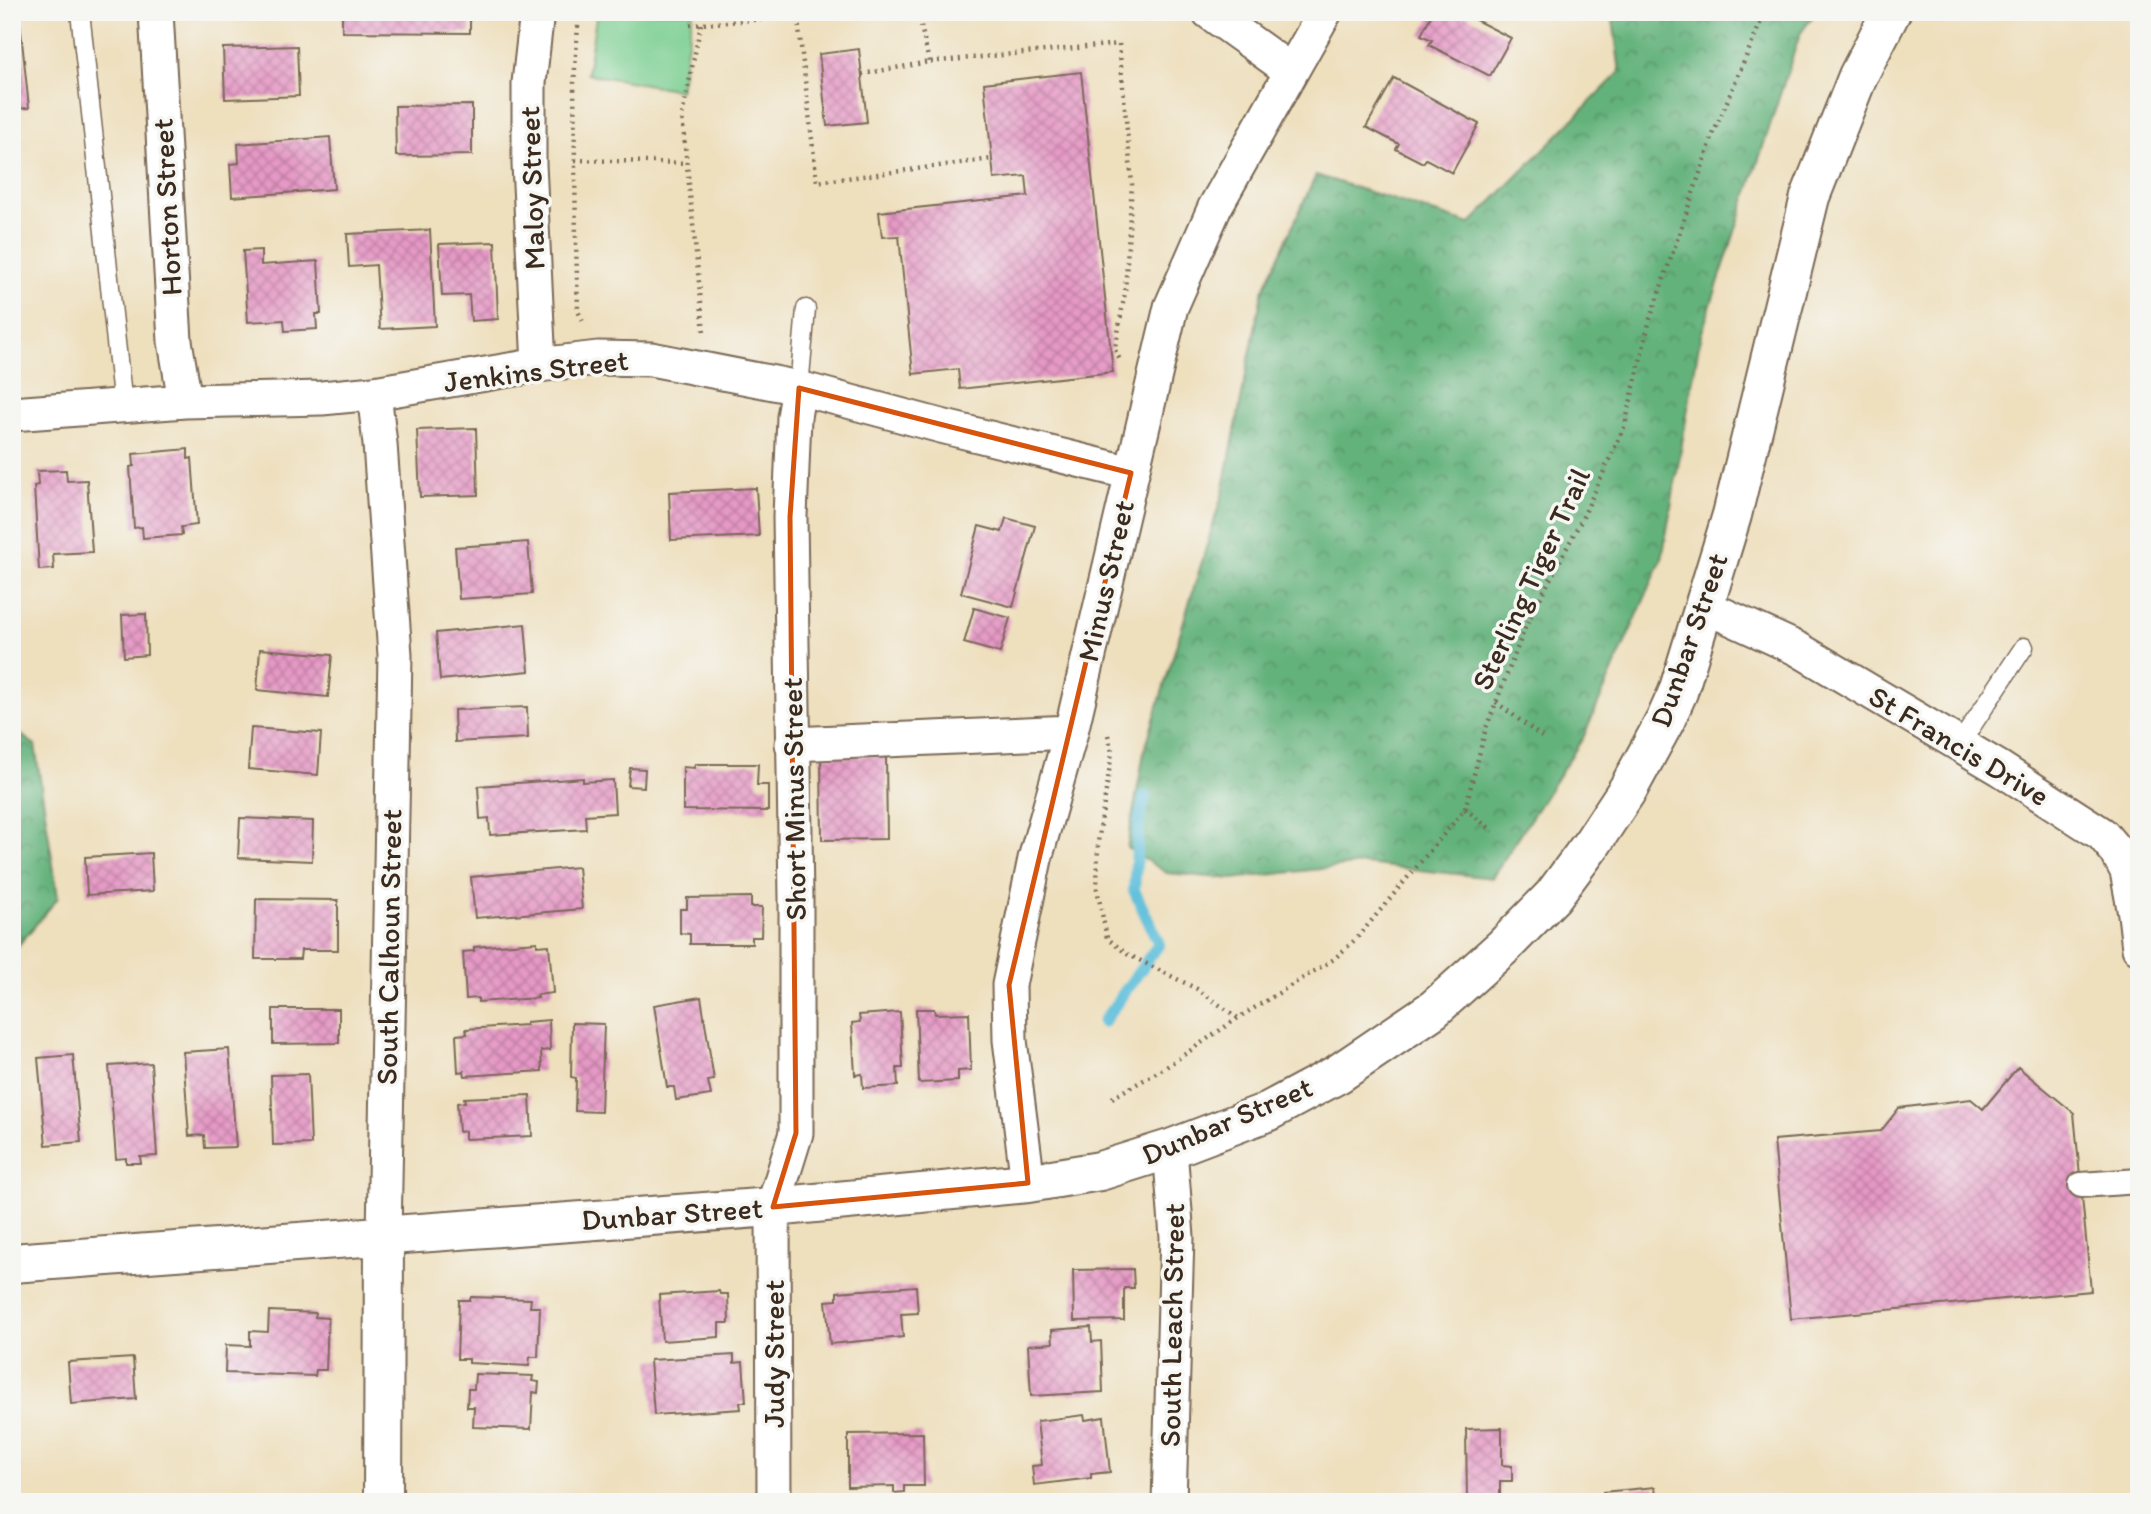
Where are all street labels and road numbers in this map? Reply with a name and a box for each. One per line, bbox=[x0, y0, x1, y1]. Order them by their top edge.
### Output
street label: Maloy Street bbox=[510, 106, 553, 271]
street label: Horton Street bbox=[143, 117, 190, 297]
street label: Jenkins Street bbox=[441, 341, 630, 400]
street label: Sterling Tiger Trail bbox=[1463, 461, 1598, 696]
street label: Minus Street bbox=[1069, 496, 1142, 665]
street label: Dunbar Street bbox=[1641, 548, 1736, 732]
street label: Short Minus Street bbox=[773, 677, 814, 921]
street label: St Francis Drive bbox=[1862, 677, 2056, 814]
street label: South Calhoun Street bbox=[368, 809, 409, 1085]
street label: Dunbar Street bbox=[1136, 1068, 1318, 1173]
street label: Dunbar Street bbox=[580, 1189, 764, 1238]
street label: South Leach Street bbox=[1151, 1203, 1192, 1447]
street label: Judy Street bbox=[755, 1280, 792, 1428]

